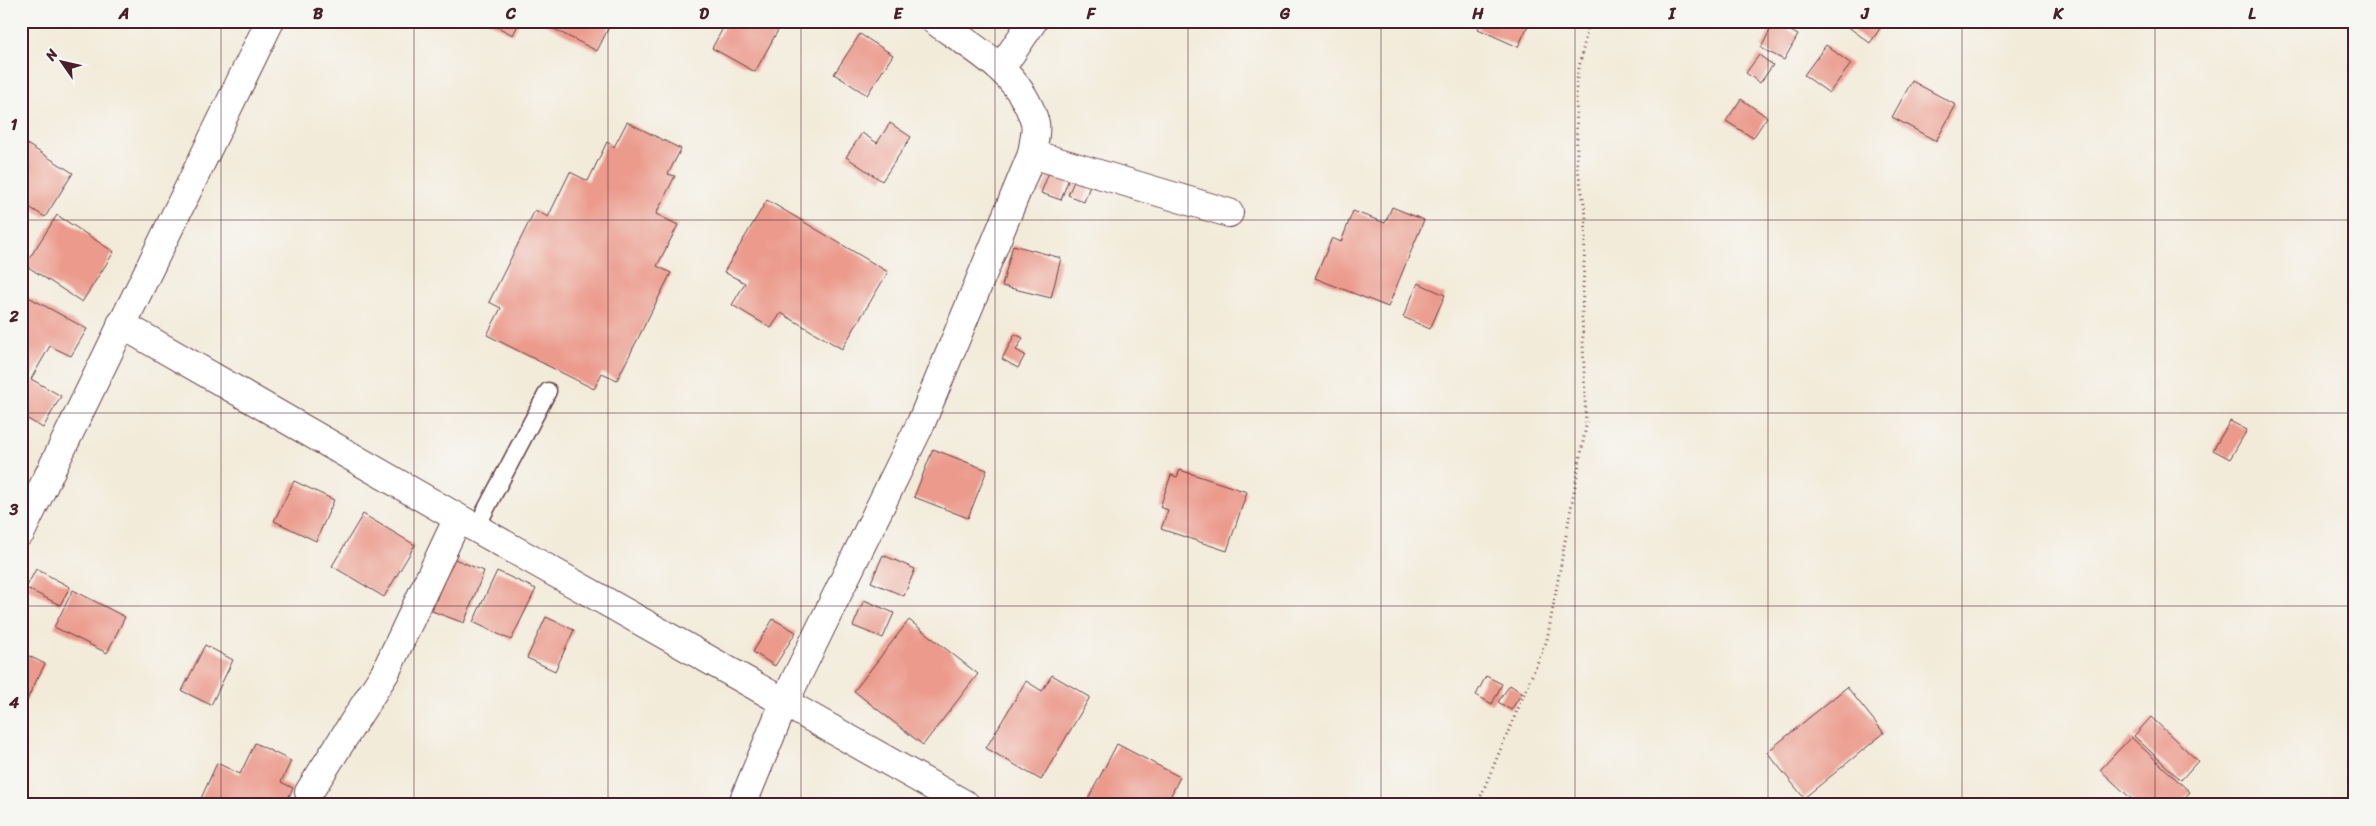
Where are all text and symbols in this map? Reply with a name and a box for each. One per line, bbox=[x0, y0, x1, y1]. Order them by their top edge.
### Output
text: A bbox=[118, 0, 129, 28]
text: B bbox=[313, 0, 324, 28]
text: C bbox=[505, 0, 517, 28]
text: D bbox=[699, 0, 709, 28]
text: E bbox=[894, 0, 904, 28]
text: F bbox=[1086, 0, 1097, 28]
text: G bbox=[1279, 0, 1291, 28]
text: H bbox=[1471, 0, 1484, 28]
text: I bbox=[1668, 0, 1677, 28]
text: J bbox=[1860, 0, 1870, 28]
text: K bbox=[2052, 0, 2064, 28]
text: L bbox=[2248, 0, 2256, 28]
north arrow bbox=[38, 38, 88, 88]
text: N bbox=[38, 44, 65, 67]
text: 1 bbox=[11, 110, 18, 139]
text: 2 bbox=[8, 302, 19, 331]
text: 3 bbox=[9, 495, 19, 524]
text: 4 bbox=[8, 688, 19, 717]

